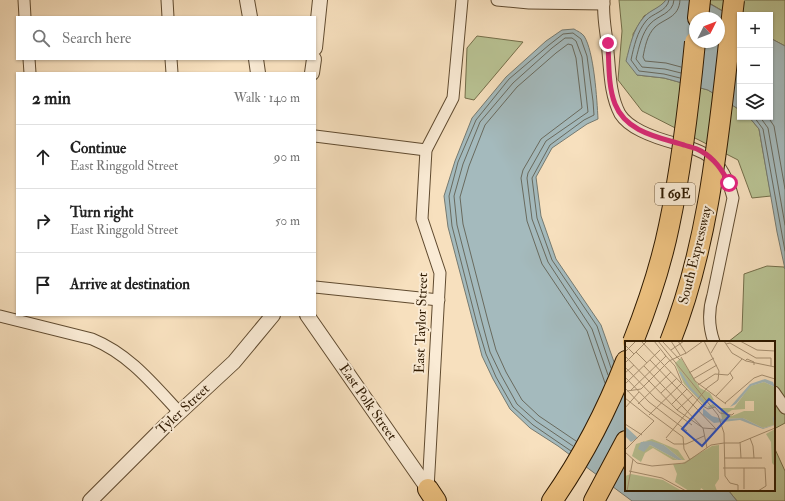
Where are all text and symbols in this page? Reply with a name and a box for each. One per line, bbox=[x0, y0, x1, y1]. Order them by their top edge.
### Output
north arrow bbox=[689, 12, 725, 48]
map controls bbox=[737, 12, 773, 120]
button: + bbox=[737, 12, 773, 48]
search box bbox=[16, 16, 316, 60]
icon: search bbox=[30, 27, 52, 49]
text: Search here bbox=[62, 29, 131, 48]
route end bbox=[599, 34, 617, 52]
button: − bbox=[737, 48, 773, 84]
button: layers bbox=[737, 84, 773, 120]
text: 2 min bbox=[32, 88, 71, 109]
text: Walk · 140 m bbox=[234, 90, 300, 106]
text: Continue bbox=[70, 139, 126, 158]
icon: ahead bbox=[32, 146, 54, 168]
text: 90 m bbox=[274, 149, 300, 165]
text: East Ringgold Street bbox=[70, 158, 178, 174]
route start bbox=[720, 174, 738, 192]
road number: I 69E bbox=[655, 183, 695, 205]
text: Turn right bbox=[70, 203, 133, 222]
street label: South Expressway bbox=[675, 203, 717, 306]
icon: right bbox=[32, 210, 54, 232]
text: 50 m bbox=[275, 213, 300, 229]
text: East Ringgold Street bbox=[70, 222, 178, 238]
street label: East Taylor Street bbox=[411, 272, 432, 374]
icon: arrive bbox=[32, 274, 54, 296]
text: Arrive at destination bbox=[70, 275, 190, 294]
inset map bbox=[625, 341, 775, 491]
street label: East Polk Street bbox=[335, 360, 401, 444]
street label: Tyler Street bbox=[153, 380, 214, 439]

